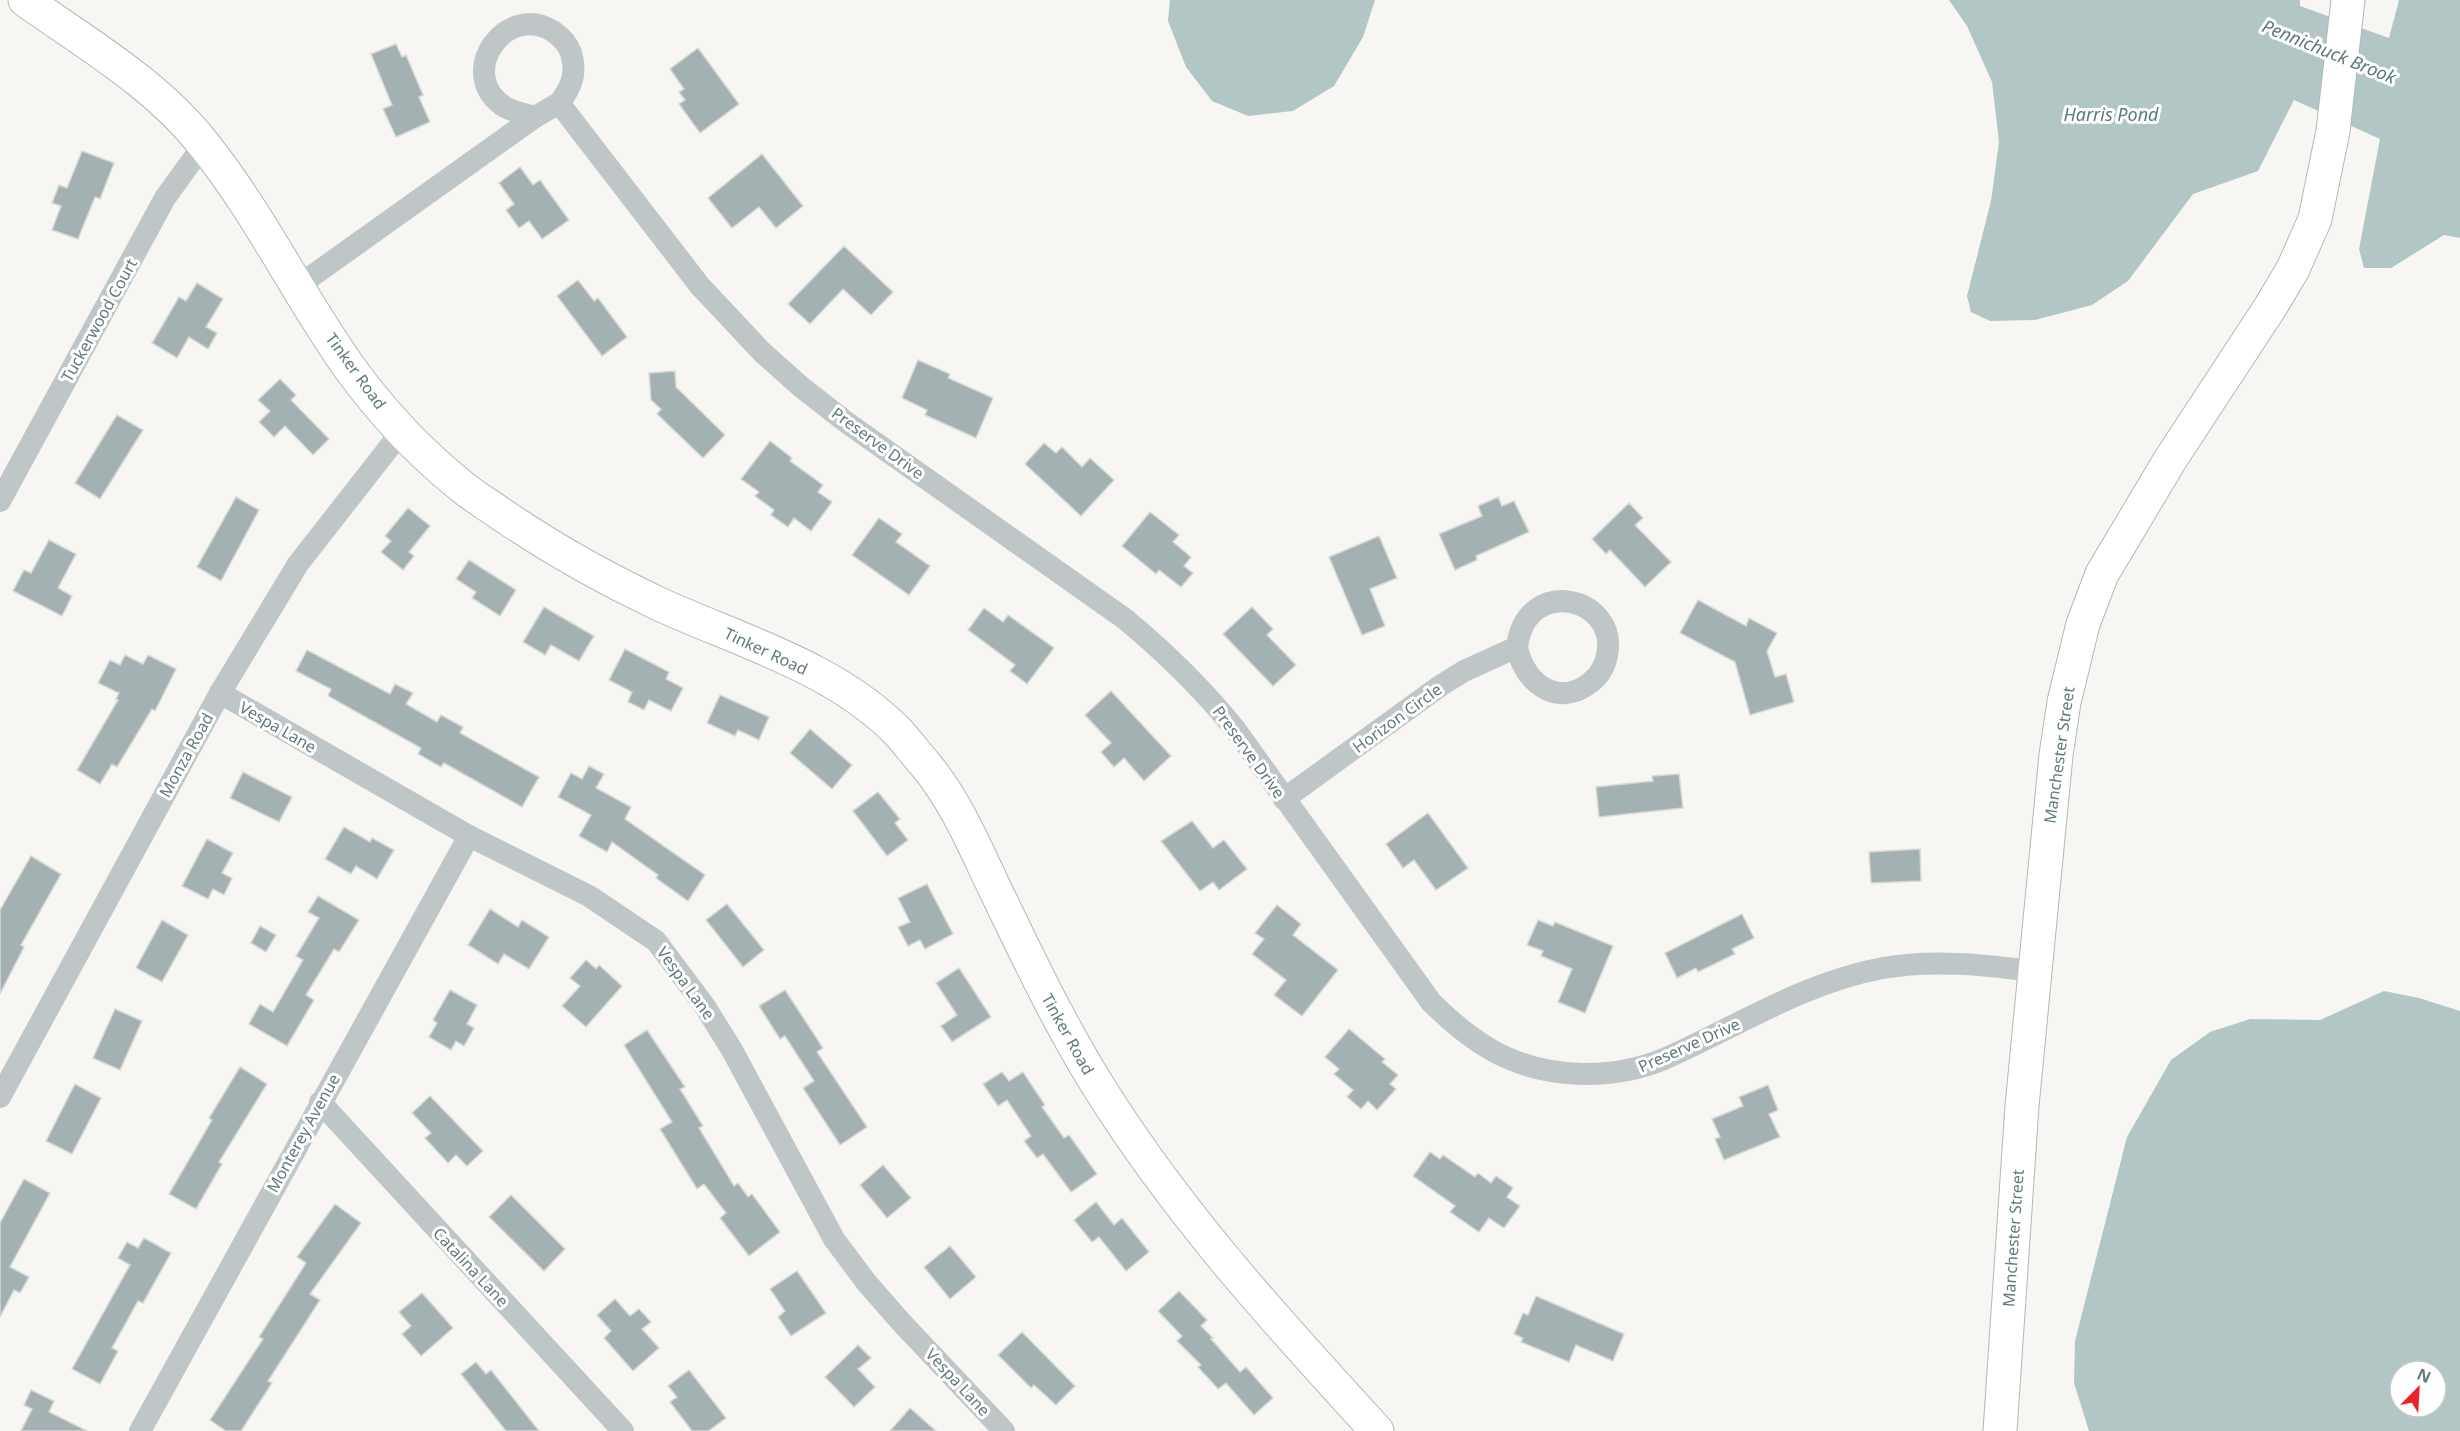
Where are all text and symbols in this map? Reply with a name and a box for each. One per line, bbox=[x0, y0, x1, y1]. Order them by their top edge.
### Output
water label: Pennichuck Brook bbox=[2259, 13, 2401, 89]
water label: Harris Pond bbox=[2063, 102, 2159, 126]
street label: Tuckerwood Court bbox=[56, 254, 142, 386]
street label: Tinker Road bbox=[321, 328, 391, 414]
street label: Preserve Drive bbox=[827, 402, 929, 484]
street label: Tinker Road bbox=[721, 622, 811, 680]
street label: Horizon Circle bbox=[1348, 678, 1446, 758]
street label: Manchester Street bbox=[2039, 685, 2080, 825]
street label: Vespa Lane bbox=[236, 696, 320, 758]
street label: Preserve Drive bbox=[1208, 701, 1290, 803]
street label: Monza Road bbox=[154, 709, 218, 801]
street label: Vespa Lane bbox=[652, 942, 720, 1024]
street label: Tinker Road bbox=[1037, 989, 1099, 1079]
street label: Preserve Drive bbox=[1635, 1013, 1743, 1077]
street label: Monterey Avenue bbox=[261, 1070, 345, 1196]
street label: Manchester Street bbox=[1997, 1168, 2029, 1308]
street label: Catalina Lane bbox=[428, 1222, 514, 1312]
street label: Vespa Lane bbox=[921, 1343, 995, 1421]
north arrow bbox=[2388, 1359, 2448, 1419]
text: N bbox=[2414, 1363, 2435, 1388]

